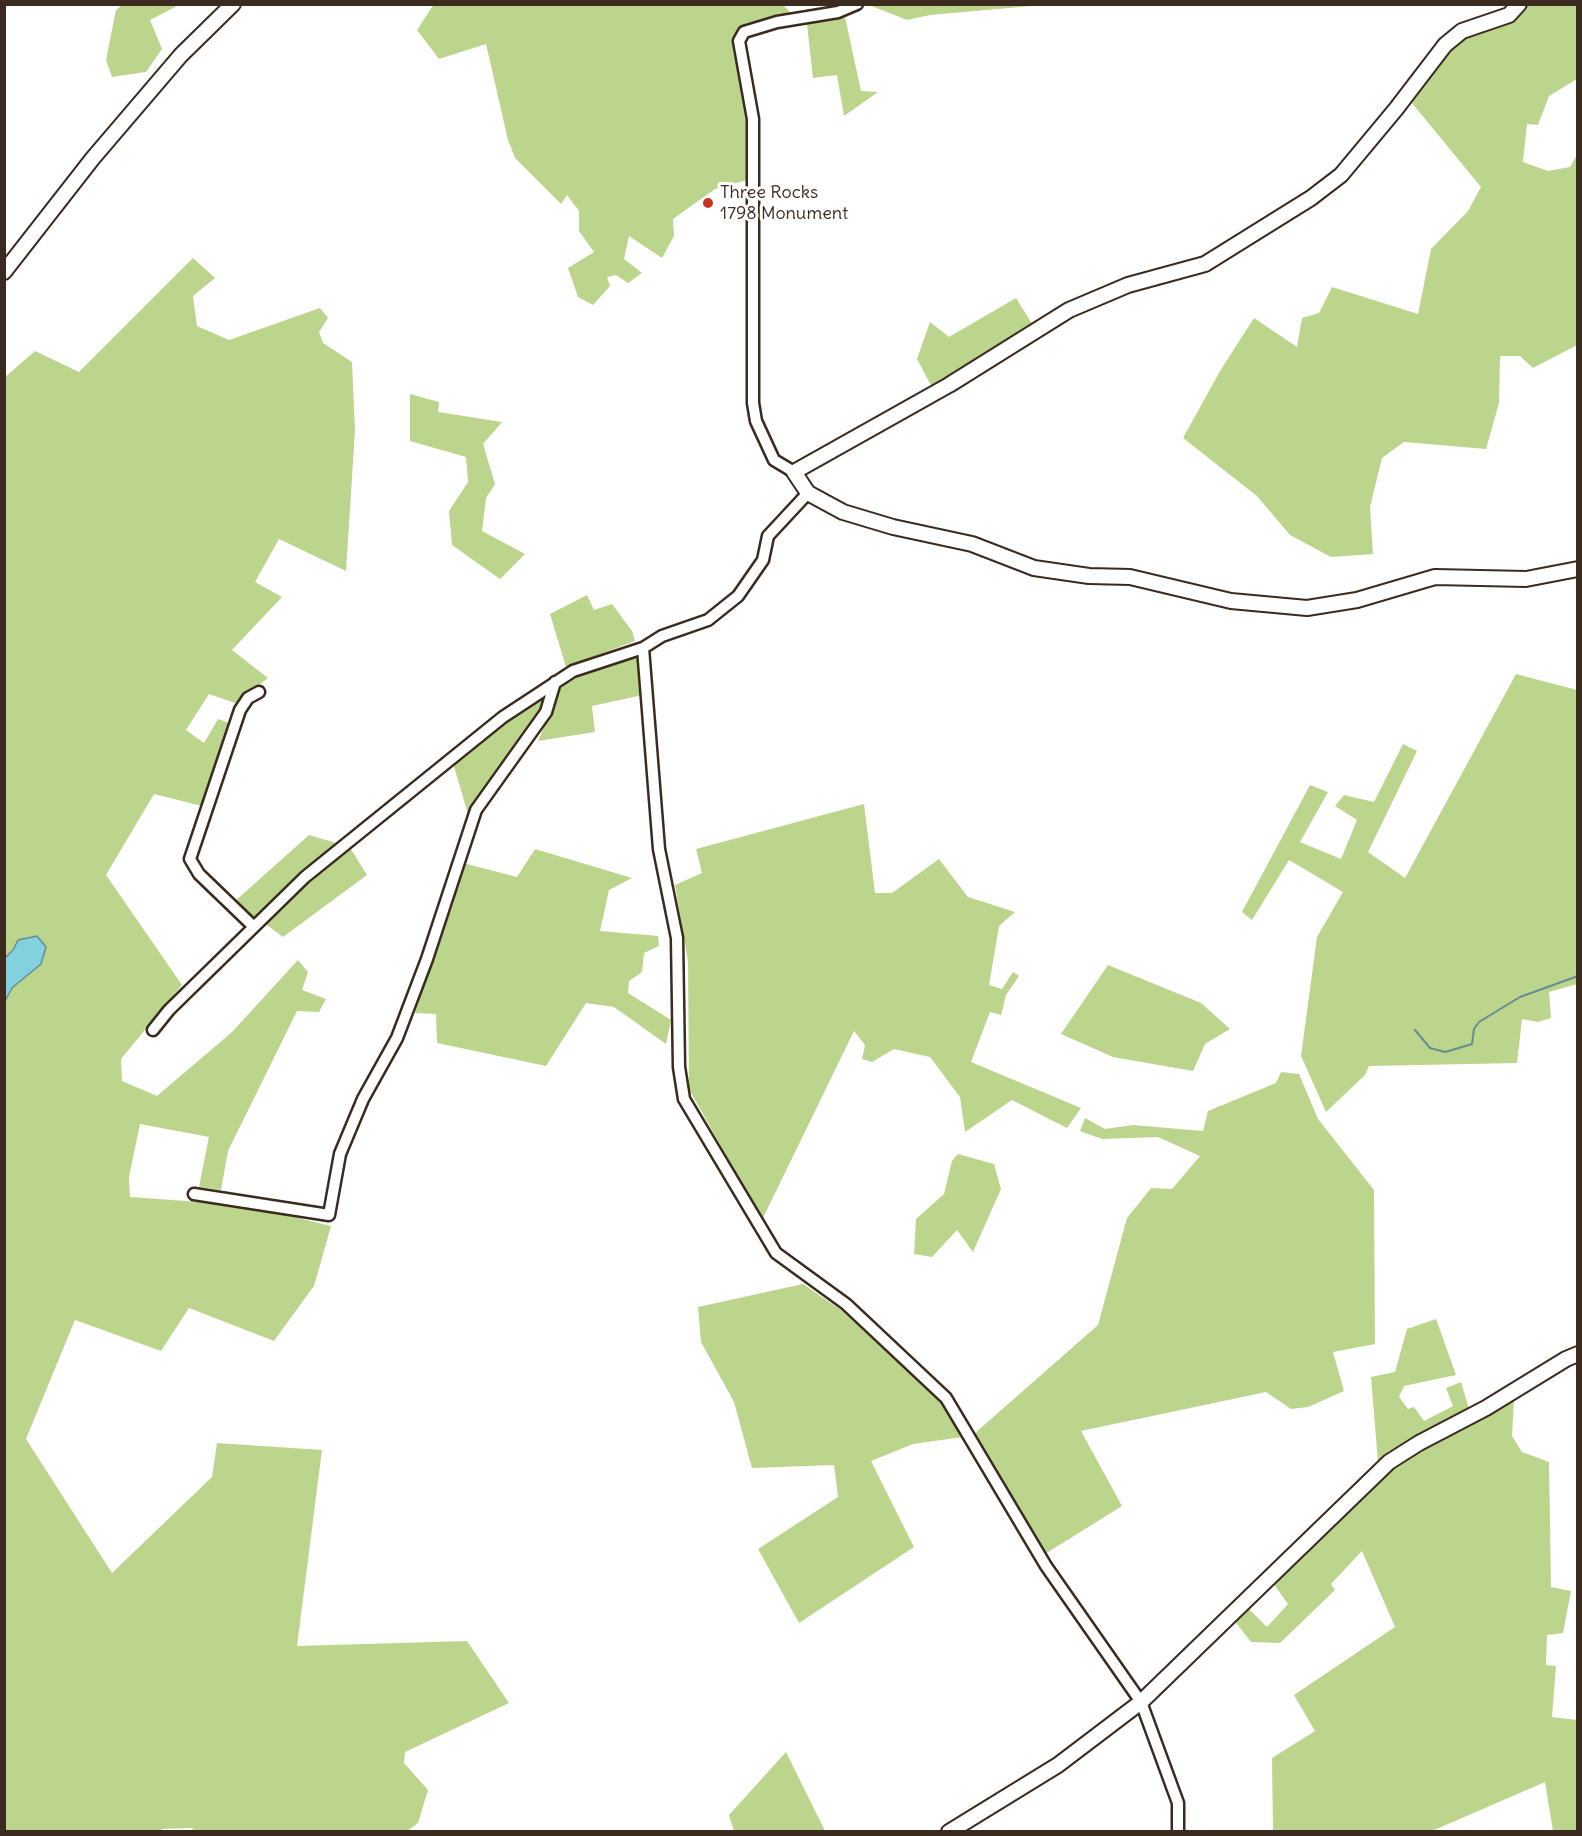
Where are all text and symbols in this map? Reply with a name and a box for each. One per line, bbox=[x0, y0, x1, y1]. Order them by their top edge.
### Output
place label: Three Rocks 1798 Monument bbox=[720, 182, 848, 224]
marker: Three Rocks 1798 Monument bbox=[701, 196, 715, 210]

